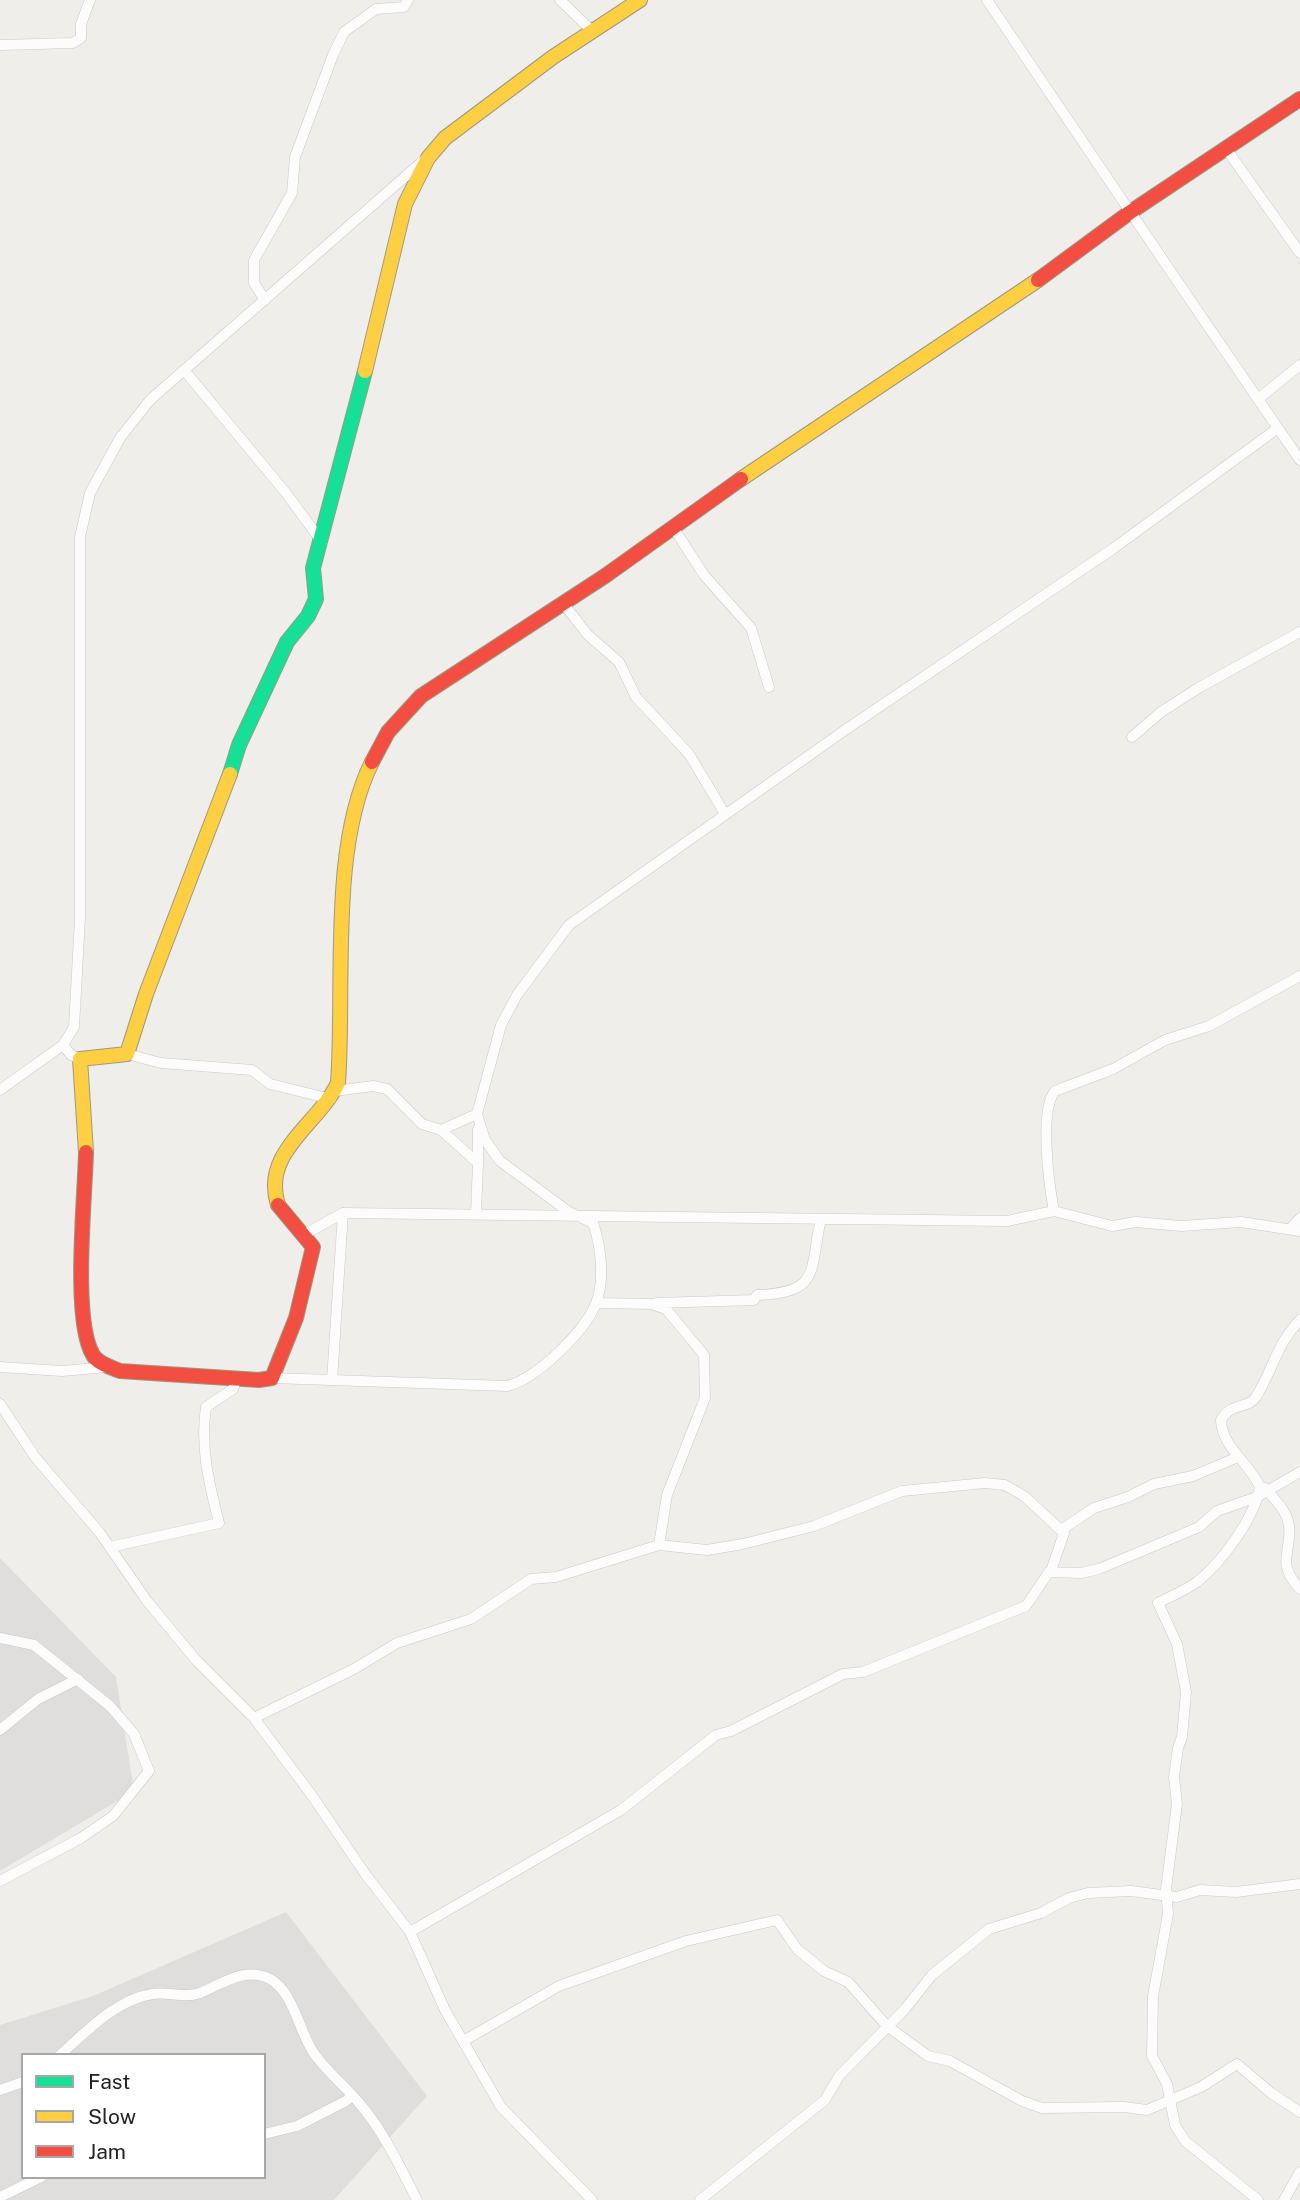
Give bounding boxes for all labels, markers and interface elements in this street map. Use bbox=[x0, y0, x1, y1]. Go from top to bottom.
legend bbox=[21, 2053, 266, 2179]
text: Fast bbox=[88, 2069, 130, 2094]
text: Slow bbox=[88, 2104, 136, 2129]
text: Jam bbox=[88, 2139, 126, 2164]

